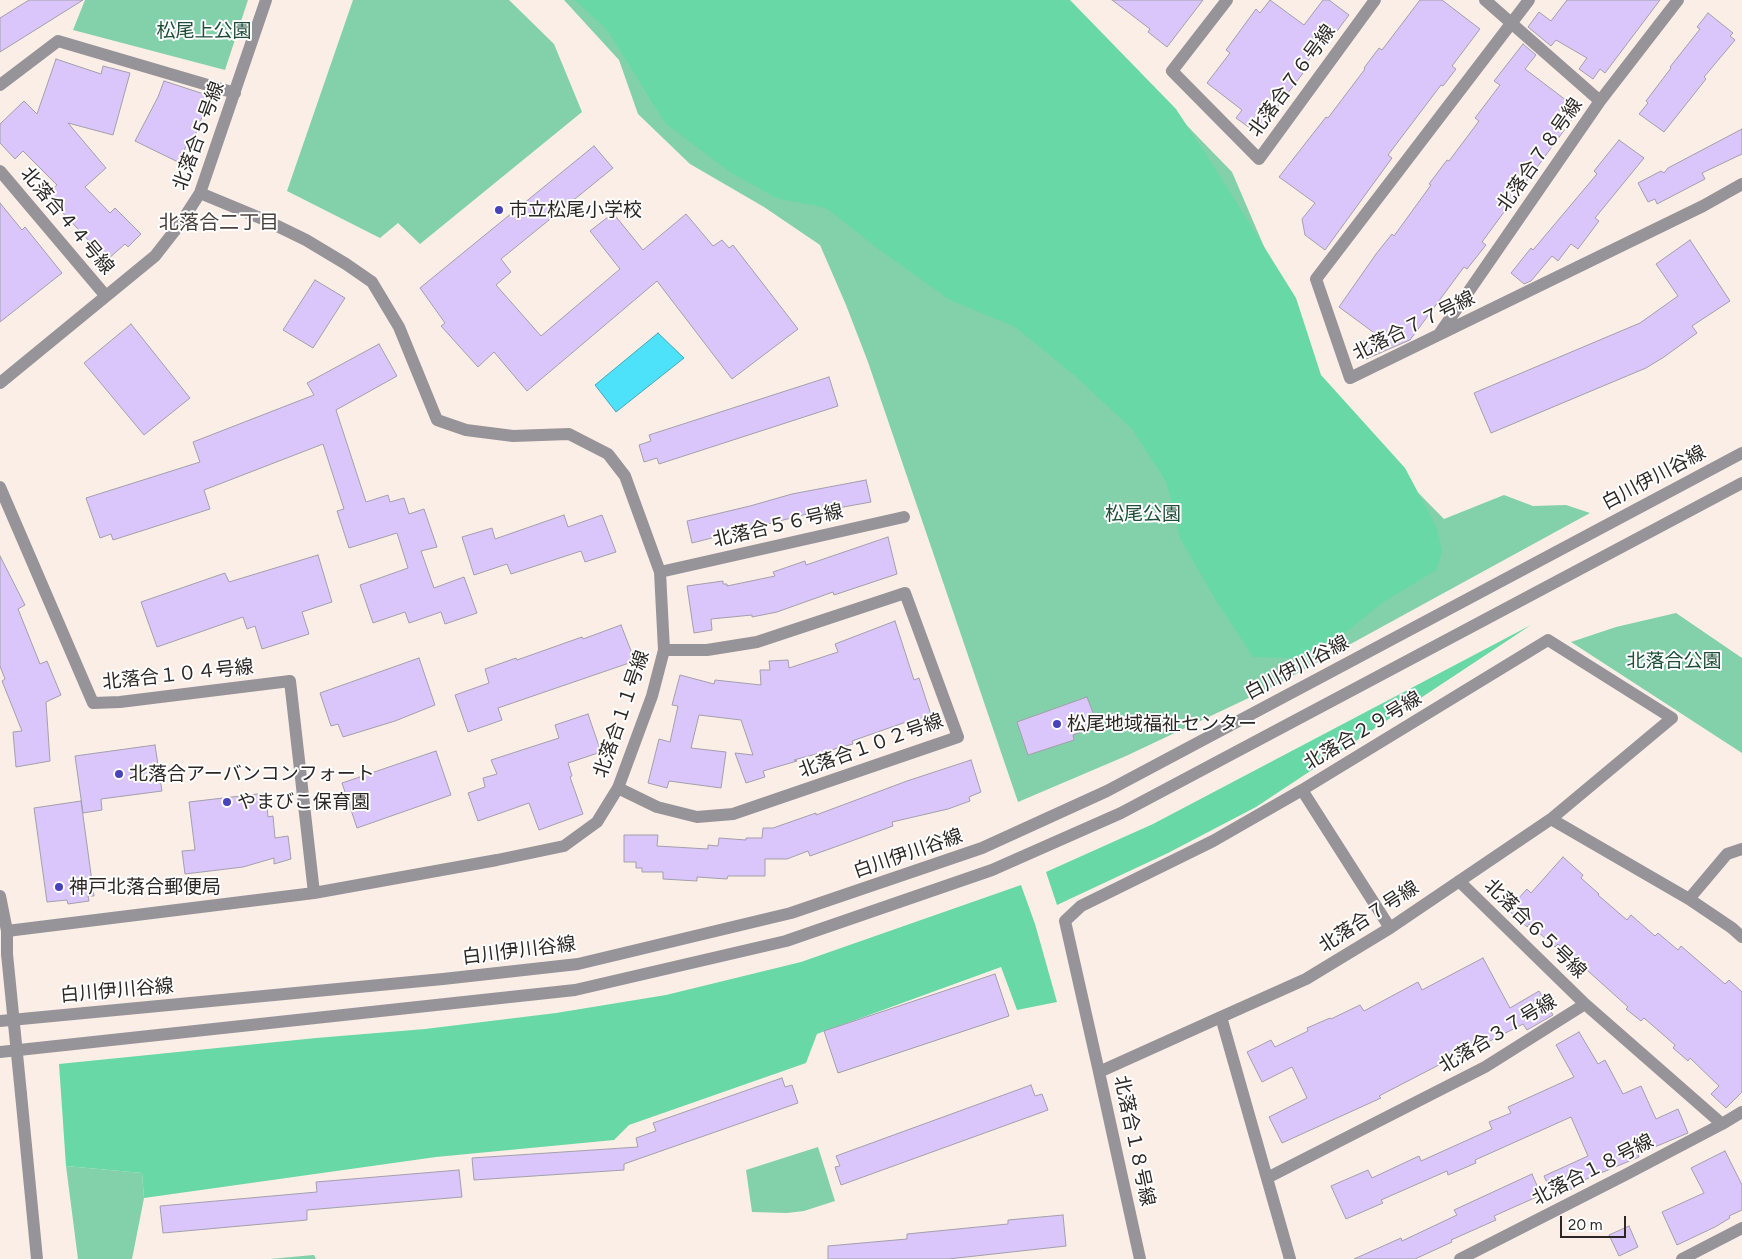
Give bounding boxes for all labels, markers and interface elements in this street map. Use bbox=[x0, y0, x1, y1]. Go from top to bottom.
park label: 松尾上公園 bbox=[157, 20, 251, 42]
street label: 北落合７６号線 bbox=[1244, 20, 1340, 142]
street label: 北落合５号線 bbox=[169, 79, 229, 193]
street label: 北落合７８号線 bbox=[1493, 94, 1587, 216]
street label: 北落合４４号線 bbox=[16, 163, 118, 279]
place label: 市立松尾小学校 bbox=[509, 199, 642, 221]
marker: 市立松尾小学校 bbox=[493, 204, 505, 216]
district label: 北落合二丁目 bbox=[159, 211, 279, 235]
street label: 北落合７７号線 bbox=[1349, 287, 1479, 365]
street label: 白川伊川谷線 bbox=[1598, 441, 1710, 515]
street label: 北落合５６号線 bbox=[711, 500, 845, 552]
park label: 松尾公園 bbox=[1105, 503, 1181, 525]
street label: 白川伊川谷線 bbox=[1241, 631, 1353, 705]
street label: 北落合１１号線 bbox=[590, 647, 654, 781]
park label: 北落合公園 bbox=[1627, 650, 1721, 672]
street label: 北落合１０４号線 bbox=[101, 656, 255, 694]
street label: 北落合２９号線 bbox=[1300, 687, 1426, 775]
street label: 北落合１０２号線 bbox=[796, 709, 946, 783]
place label: 松尾地域福祉センター bbox=[1067, 713, 1257, 735]
marker: 松尾地域福祉センター bbox=[1051, 718, 1063, 730]
place label: 北落合アーバンコンフォート bbox=[129, 763, 375, 785]
marker: 北落合アーバンコンフォート bbox=[113, 768, 125, 780]
place label: やまびこ保育園 bbox=[237, 791, 370, 813]
marker: やまびこ保育園 bbox=[221, 796, 233, 808]
street label: 白川伊川谷線 bbox=[850, 825, 966, 883]
street label: 北落合６５号線 bbox=[1479, 875, 1591, 983]
place label: 神戸北落合郵便局 bbox=[69, 876, 221, 898]
street label: 北落合７号線 bbox=[1315, 876, 1423, 958]
marker: 神戸北落合郵便局 bbox=[53, 881, 65, 893]
street label: 白川伊川谷線 bbox=[461, 933, 577, 969]
street label: 白川伊川谷線 bbox=[59, 975, 175, 1007]
street label: 北落合３７号線 bbox=[1435, 990, 1561, 1078]
street label: 北落合１８号線 bbox=[1109, 1074, 1159, 1208]
street label: 北落合１８号線 bbox=[1529, 1130, 1657, 1210]
scale bar bbox=[1562, 1206, 1628, 1238]
text: 20 m bbox=[1568, 1216, 1602, 1234]

